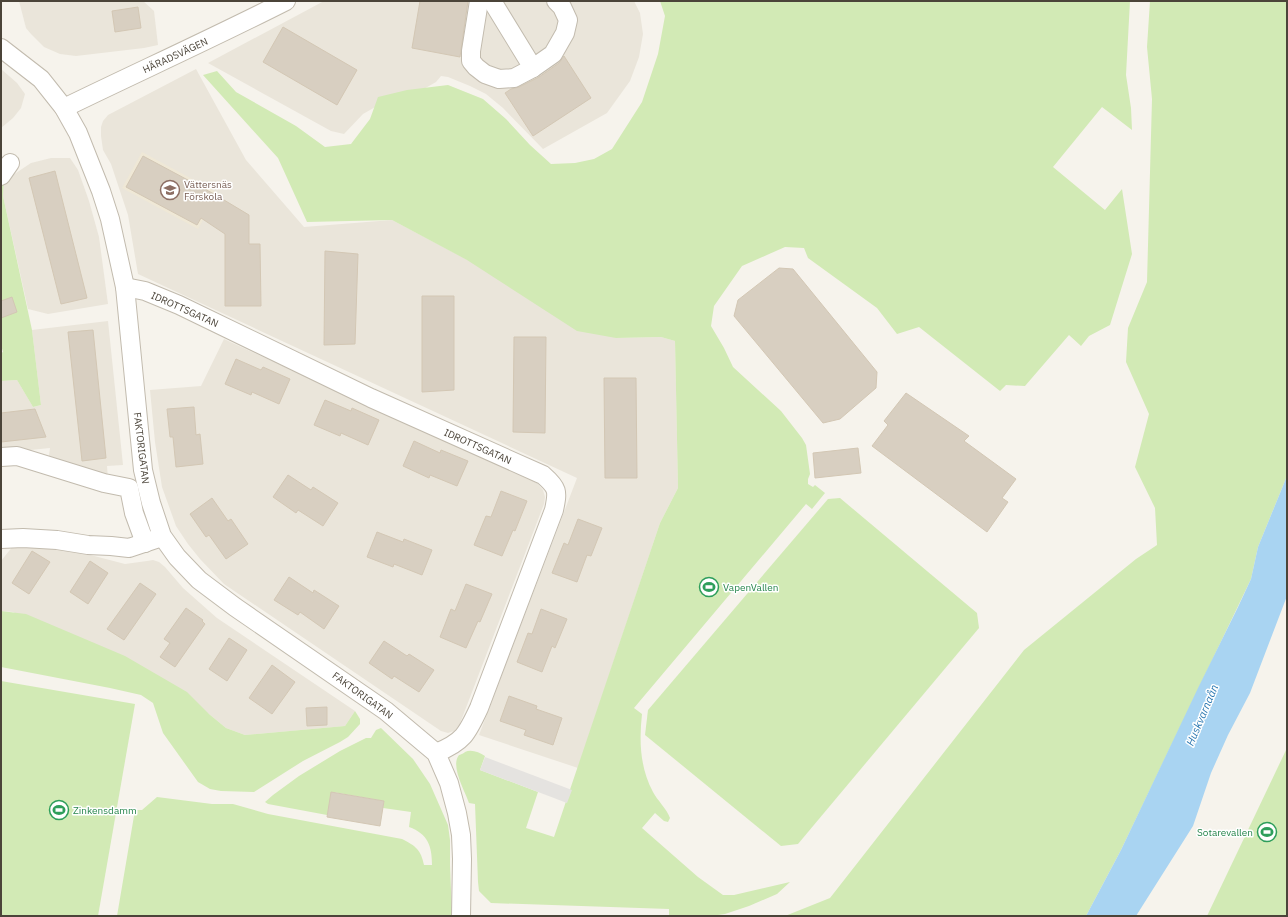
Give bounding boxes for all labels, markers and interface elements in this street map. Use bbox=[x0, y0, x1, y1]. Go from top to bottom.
street label: HÄRADSVÄGEN bbox=[140, 35, 210, 76]
place label: Vättersnäs Förskola bbox=[184, 178, 232, 203]
school or university icon: Vättersnäs Förskola bbox=[159, 179, 181, 201]
street label: IDROTTSGATAN bbox=[149, 289, 221, 330]
street label: FAKTORIGATAN bbox=[131, 412, 152, 485]
street label: IDROTTSGATAN bbox=[442, 426, 514, 467]
sports icon: VapenVallen bbox=[698, 576, 720, 598]
place label: VapenVallen bbox=[723, 581, 779, 594]
street label: FAKTORIGATAN bbox=[330, 669, 396, 722]
water label: Huskvarnaån bbox=[1183, 682, 1221, 748]
sports icon: Zinkensdamm bbox=[48, 799, 70, 821]
place label: Zinkensdamm bbox=[73, 804, 137, 817]
sports icon: Sotarevallen bbox=[1256, 821, 1278, 843]
place label: Sotarevallen bbox=[1197, 826, 1253, 839]

